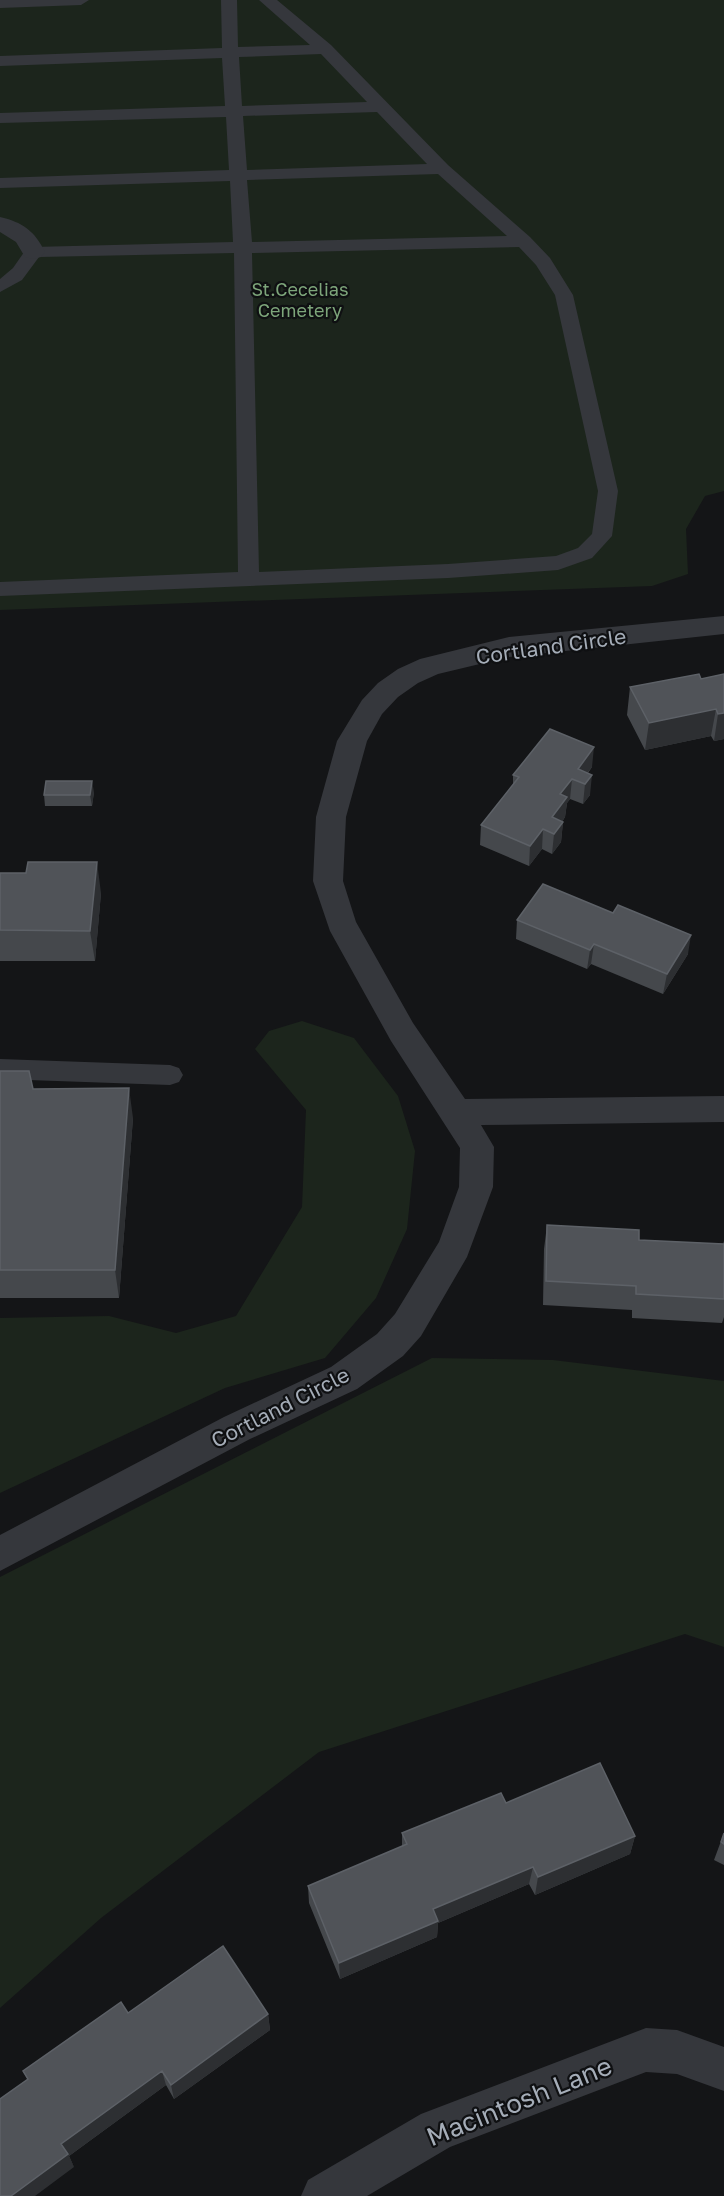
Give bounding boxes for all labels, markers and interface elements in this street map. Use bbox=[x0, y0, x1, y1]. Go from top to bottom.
park label: St.Cecelias Cemetery bbox=[251, 278, 349, 321]
street label: Cortland Circle bbox=[474, 623, 628, 669]
street label: Cortland Circle bbox=[207, 1361, 353, 1453]
street label: Macintosh Lane bbox=[422, 2050, 616, 2152]

